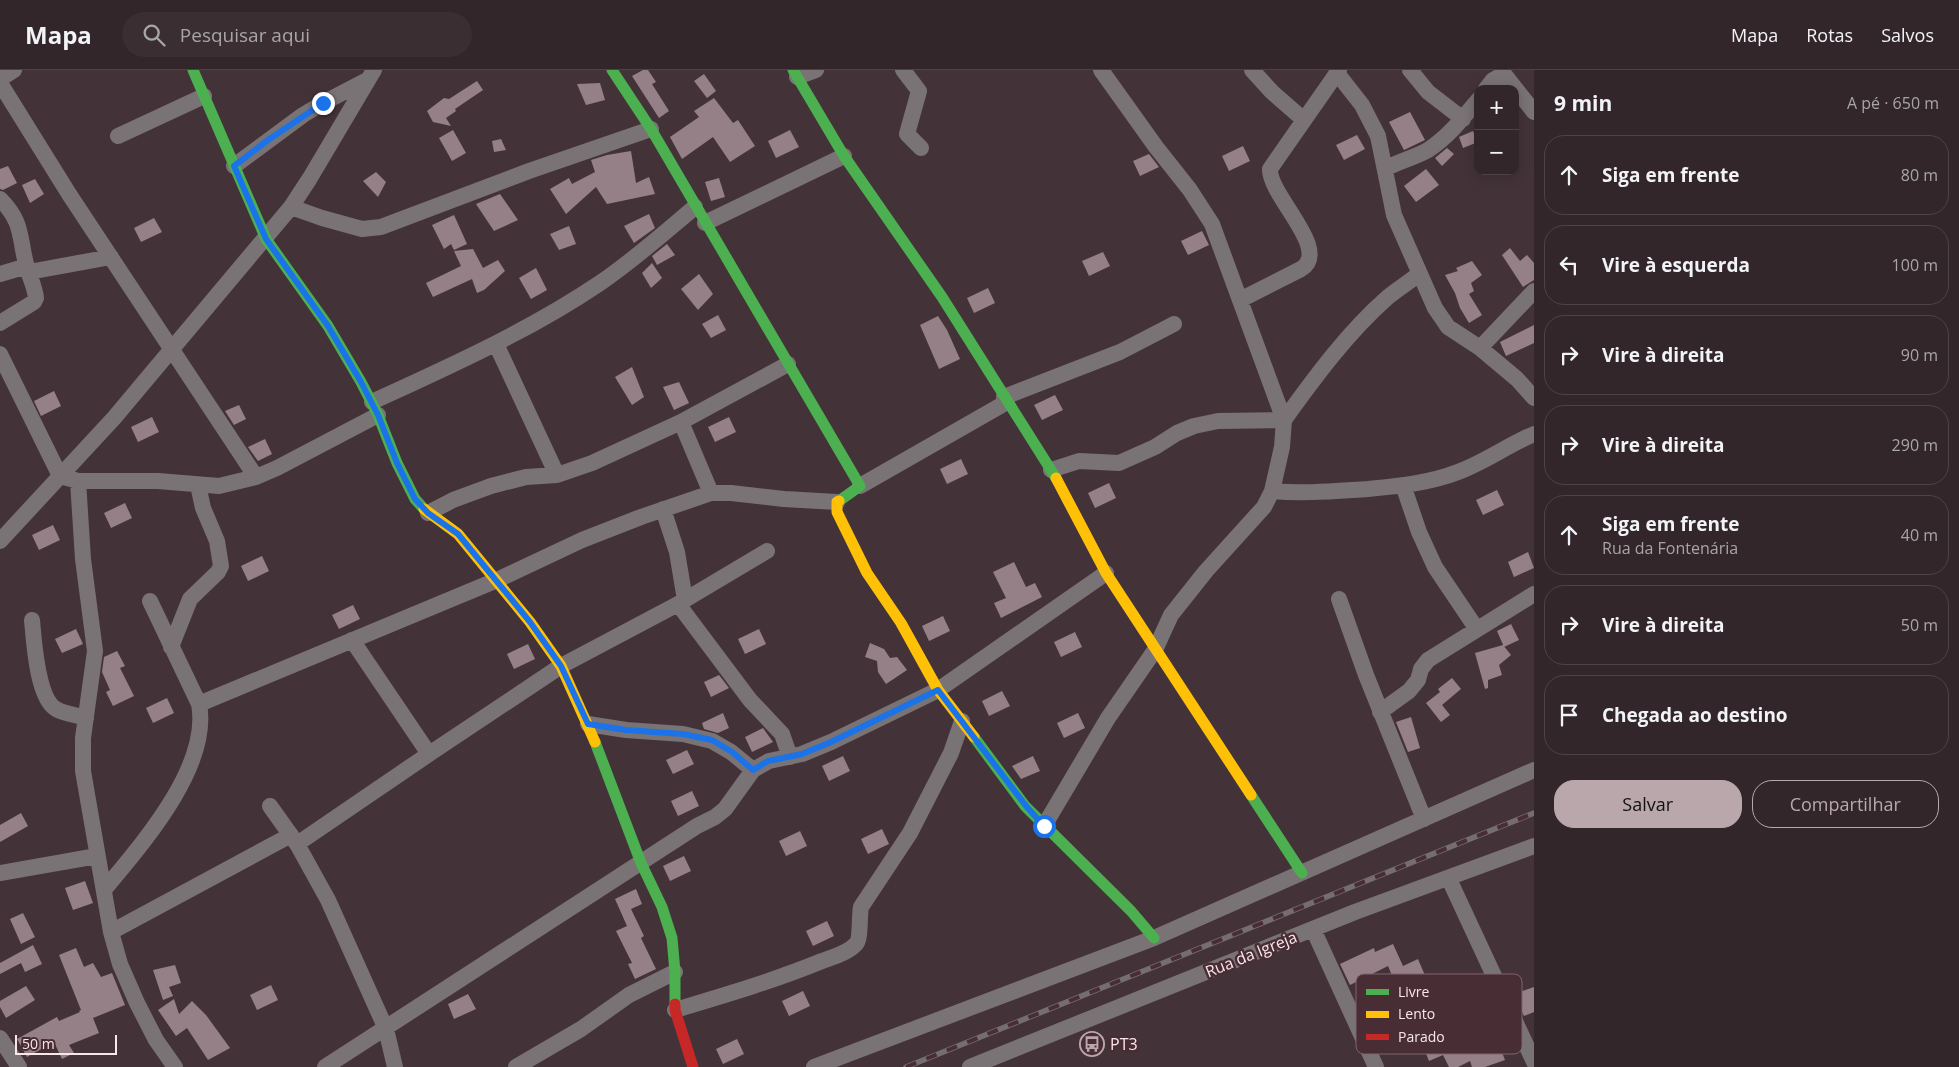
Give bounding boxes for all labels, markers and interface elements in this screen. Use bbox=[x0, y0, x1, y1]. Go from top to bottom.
search box bbox=[122, 12, 472, 57]
text: Mapa bbox=[25, 18, 92, 51]
icon: search bbox=[140, 21, 168, 49]
text: Pesquisar aqui bbox=[180, 22, 310, 48]
text: Mapa bbox=[1731, 23, 1778, 47]
text: Rotas bbox=[1806, 23, 1853, 47]
text: Salvos bbox=[1881, 23, 1934, 47]
map controls bbox=[1474, 85, 1519, 175]
button: + bbox=[1474, 85, 1519, 130]
text: 9 min bbox=[1554, 89, 1612, 117]
route end bbox=[312, 92, 335, 115]
text: A pé · 650 m bbox=[1847, 92, 1939, 114]
button: − bbox=[1474, 130, 1519, 175]
icon: ahead bbox=[1555, 161, 1583, 189]
text: Siga em frente bbox=[1602, 162, 1739, 188]
text: 80 m bbox=[1901, 164, 1938, 186]
icon: left bbox=[1555, 251, 1583, 279]
text: Vire à esquerda bbox=[1602, 252, 1750, 278]
text: 100 m bbox=[1892, 254, 1938, 276]
icon: right bbox=[1555, 341, 1583, 369]
text: Vire à direita bbox=[1602, 342, 1725, 368]
text: 90 m bbox=[1901, 344, 1938, 366]
icon: right bbox=[1555, 431, 1583, 459]
text: Vire à direita bbox=[1602, 432, 1725, 458]
text: 290 m bbox=[1892, 434, 1938, 456]
text: Siga em frente bbox=[1602, 511, 1739, 537]
icon: ahead bbox=[1555, 521, 1583, 549]
text: 40 m bbox=[1901, 524, 1938, 546]
text: Rua da Fontenária bbox=[1602, 537, 1738, 559]
icon: right bbox=[1555, 611, 1583, 639]
text: Vire à direita bbox=[1602, 612, 1725, 638]
text: 50 m bbox=[1901, 614, 1938, 636]
icon: arrive bbox=[1555, 701, 1583, 729]
text: Chegada ao destino bbox=[1602, 702, 1788, 728]
button: Salvar bbox=[1554, 780, 1742, 828]
button: Compartilhar bbox=[1752, 780, 1939, 828]
route start bbox=[1033, 815, 1056, 838]
street label: Rua da Igreja bbox=[1202, 926, 1300, 982]
legend bbox=[1356, 974, 1522, 1054]
text: Livre bbox=[1398, 982, 1430, 1001]
text: Lento bbox=[1398, 1004, 1435, 1023]
text: Parado bbox=[1398, 1027, 1445, 1046]
bus stop icon: PT3 bbox=[1079, 1031, 1105, 1057]
scale bar bbox=[15, 1032, 118, 1055]
place label: PT3 bbox=[1110, 1033, 1138, 1055]
text: 50 m bbox=[22, 1034, 55, 1053]

